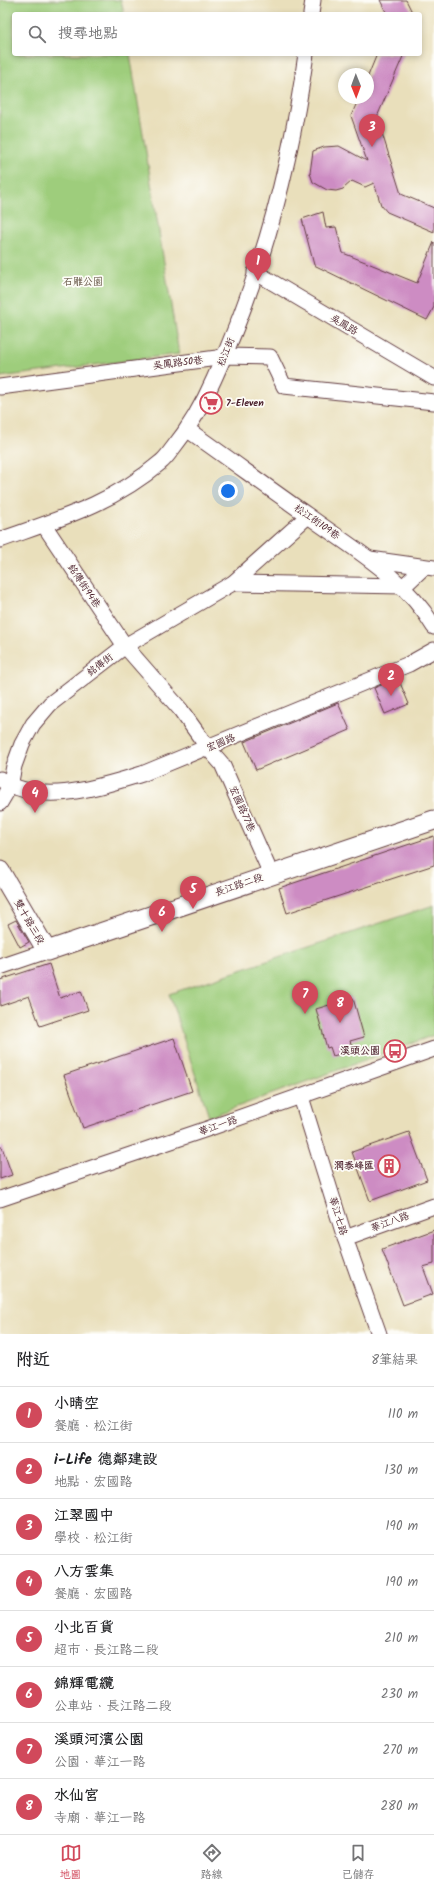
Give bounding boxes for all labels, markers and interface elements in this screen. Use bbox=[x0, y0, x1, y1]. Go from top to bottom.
search box bbox=[12, 12, 422, 56]
text: 搜尋地點 bbox=[58, 22, 118, 46]
icon: search bbox=[26, 23, 48, 45]
north arrow bbox=[338, 68, 374, 104]
pin: 3 bbox=[359, 114, 385, 147]
pin: 1 bbox=[245, 248, 271, 281]
park label: 石雕公園 bbox=[63, 274, 103, 290]
street label: 吳鳳路 bbox=[327, 311, 361, 339]
street label: 松江街 bbox=[213, 335, 239, 369]
street label: 吳鳳路50巷 bbox=[152, 352, 205, 374]
supermarket icon: 7-Eleven bbox=[198, 390, 224, 416]
place label: 7-Eleven bbox=[226, 395, 264, 411]
your location bbox=[218, 481, 238, 501]
street label: 松江街109巷 bbox=[291, 500, 344, 544]
street label: 銘傳街94巷 bbox=[63, 561, 105, 612]
street label: 銘傳街 bbox=[83, 649, 117, 681]
pin: 2 bbox=[378, 663, 404, 696]
street label: 宏國路 bbox=[204, 730, 238, 756]
pin: 4 bbox=[22, 780, 48, 813]
street label: 宏國路77巷 bbox=[225, 783, 260, 836]
street label: 長江路二段 bbox=[213, 869, 265, 901]
pin: 5 bbox=[180, 876, 206, 909]
street label: 雙十路三段 bbox=[10, 896, 48, 948]
pin: 6 bbox=[149, 899, 175, 932]
pin: 7 bbox=[292, 981, 318, 1014]
pin: 8 bbox=[327, 990, 353, 1023]
bus stop icon: 溪頭公園 bbox=[382, 1038, 408, 1064]
place label: 溪頭公園 bbox=[340, 1043, 380, 1059]
street label: 華江一路 bbox=[196, 1112, 240, 1140]
building icon: 潤泰峰匯 bbox=[376, 1153, 402, 1179]
place label: 潤泰峰匯 bbox=[334, 1158, 374, 1174]
street label: 華江七路 bbox=[325, 1195, 351, 1237]
street label: 華江八路 bbox=[368, 1208, 412, 1236]
text: 附近 bbox=[16, 1347, 50, 1374]
text: 8筆結果 bbox=[371, 1350, 418, 1371]
text: 小晴空 bbox=[54, 1392, 99, 1416]
text: 1 bbox=[27, 1404, 31, 1425]
text: 110 m bbox=[388, 1404, 418, 1425]
text: 餐廳 · 松江街 bbox=[54, 1416, 133, 1437]
text: i-Life 德鄰建設 bbox=[54, 1448, 158, 1472]
text: 2 bbox=[25, 1460, 33, 1481]
text: 130 m bbox=[384, 1460, 418, 1481]
text: 地點 · 宏國路 bbox=[54, 1472, 133, 1493]
text: 江翠國中 bbox=[54, 1504, 114, 1528]
text: 3 bbox=[25, 1516, 33, 1537]
text: 190 m bbox=[386, 1516, 418, 1537]
text: 學校 · 松江街 bbox=[54, 1528, 133, 1549]
text: 八方雲集 bbox=[54, 1560, 114, 1584]
text: 4 bbox=[25, 1572, 33, 1593]
text: 190 m bbox=[386, 1572, 418, 1593]
text: 餐廳 · 宏國路 bbox=[54, 1584, 133, 1605]
text: 小北百貨 bbox=[54, 1616, 114, 1640]
text: 5 bbox=[26, 1628, 32, 1649]
text: 210 m bbox=[384, 1628, 418, 1649]
text: 超市 · 長江路二段 bbox=[54, 1640, 159, 1661]
text: 錦輝電纜 bbox=[54, 1672, 114, 1696]
text: 6 bbox=[25, 1684, 33, 1705]
text: 230 m bbox=[381, 1684, 418, 1705]
text: 公車站 · 長江路二段 bbox=[54, 1696, 172, 1717]
text: 溪頭河濱公園 bbox=[54, 1728, 144, 1752]
text: 7 bbox=[26, 1740, 32, 1761]
text: 270 m bbox=[382, 1740, 418, 1761]
text: 公園 · 華江一路 bbox=[54, 1752, 146, 1773]
text: 水仙宮 bbox=[54, 1784, 99, 1808]
text: 8 bbox=[25, 1796, 33, 1817]
text: 280 m bbox=[381, 1796, 418, 1817]
text: 寺廟 · 華江一路 bbox=[54, 1808, 146, 1829]
tab: 地圖 bbox=[60, 1842, 82, 1884]
tab: 路線 bbox=[201, 1842, 223, 1884]
tab: 已儲存 bbox=[342, 1842, 375, 1884]

